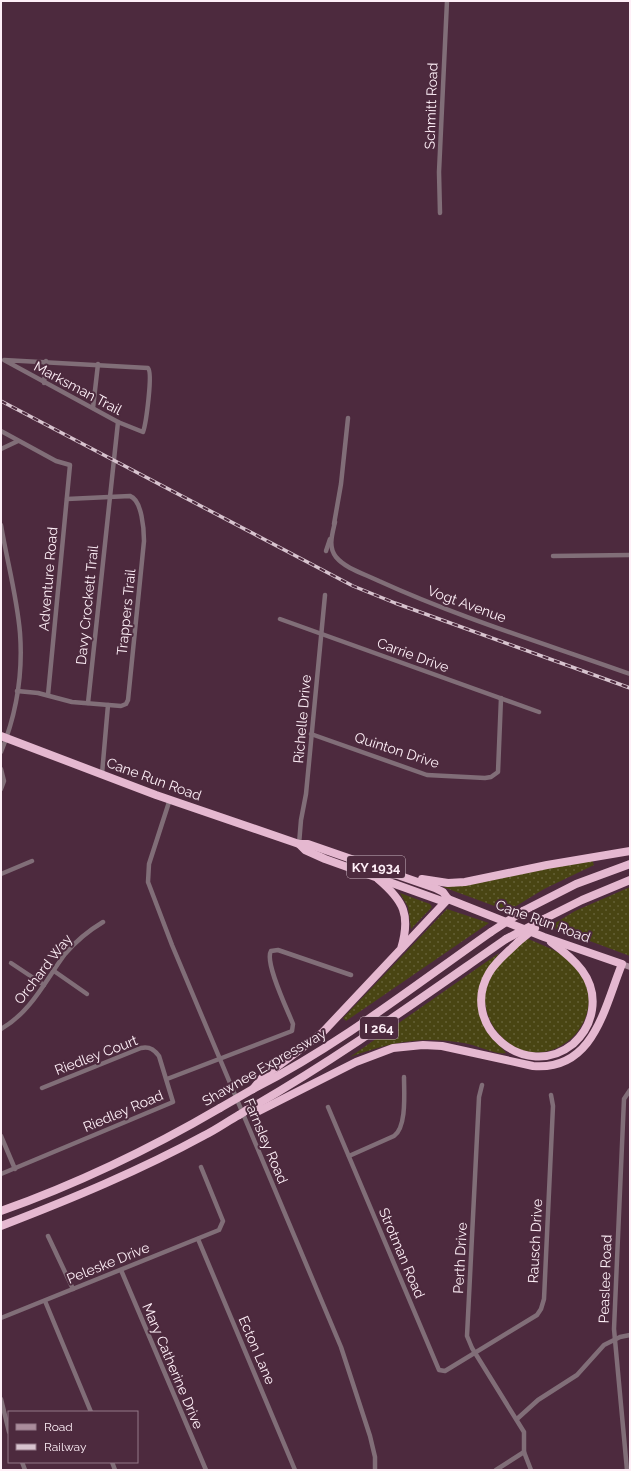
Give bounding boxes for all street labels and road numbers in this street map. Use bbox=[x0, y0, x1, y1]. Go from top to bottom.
street label: Schmitt Road bbox=[421, 62, 441, 150]
street label: Marksman Trail bbox=[31, 358, 125, 418]
street label: Adventure Road bbox=[35, 526, 61, 632]
street label: Davy Crockett Trail bbox=[73, 544, 101, 666]
street label: Trappers Trail bbox=[114, 568, 139, 656]
street label: Vogt Avenue bbox=[425, 582, 509, 626]
street label: Carrie Drive bbox=[375, 635, 451, 675]
street label: Richelle Drive bbox=[290, 674, 314, 764]
street label: Quinton Drive bbox=[353, 729, 441, 771]
street label: Cane Run Road bbox=[104, 754, 204, 804]
road number: KY 1934 bbox=[347, 856, 405, 878]
street label: Cane Run Road bbox=[493, 896, 593, 946]
street label: Orchard Way bbox=[11, 931, 75, 1007]
road number: I 264 bbox=[360, 1017, 398, 1039]
street label: Shawnee Expressway bbox=[199, 1025, 329, 1109]
street label: Riedley Court bbox=[52, 1032, 140, 1078]
street label: Riedley Road bbox=[81, 1087, 165, 1135]
street label: Farnsley Road bbox=[241, 1096, 291, 1186]
street label: Rausch Drive bbox=[525, 1198, 545, 1284]
street label: Strotman Road bbox=[376, 1205, 428, 1301]
street label: Perth Drive bbox=[450, 1222, 470, 1294]
street label: Peaslee Road bbox=[595, 1234, 615, 1324]
street label: Peleske Drive bbox=[64, 1239, 152, 1287]
street label: Mary Catherine Drive bbox=[139, 1301, 207, 1431]
street label: Ecton Lane bbox=[235, 1313, 279, 1387]

